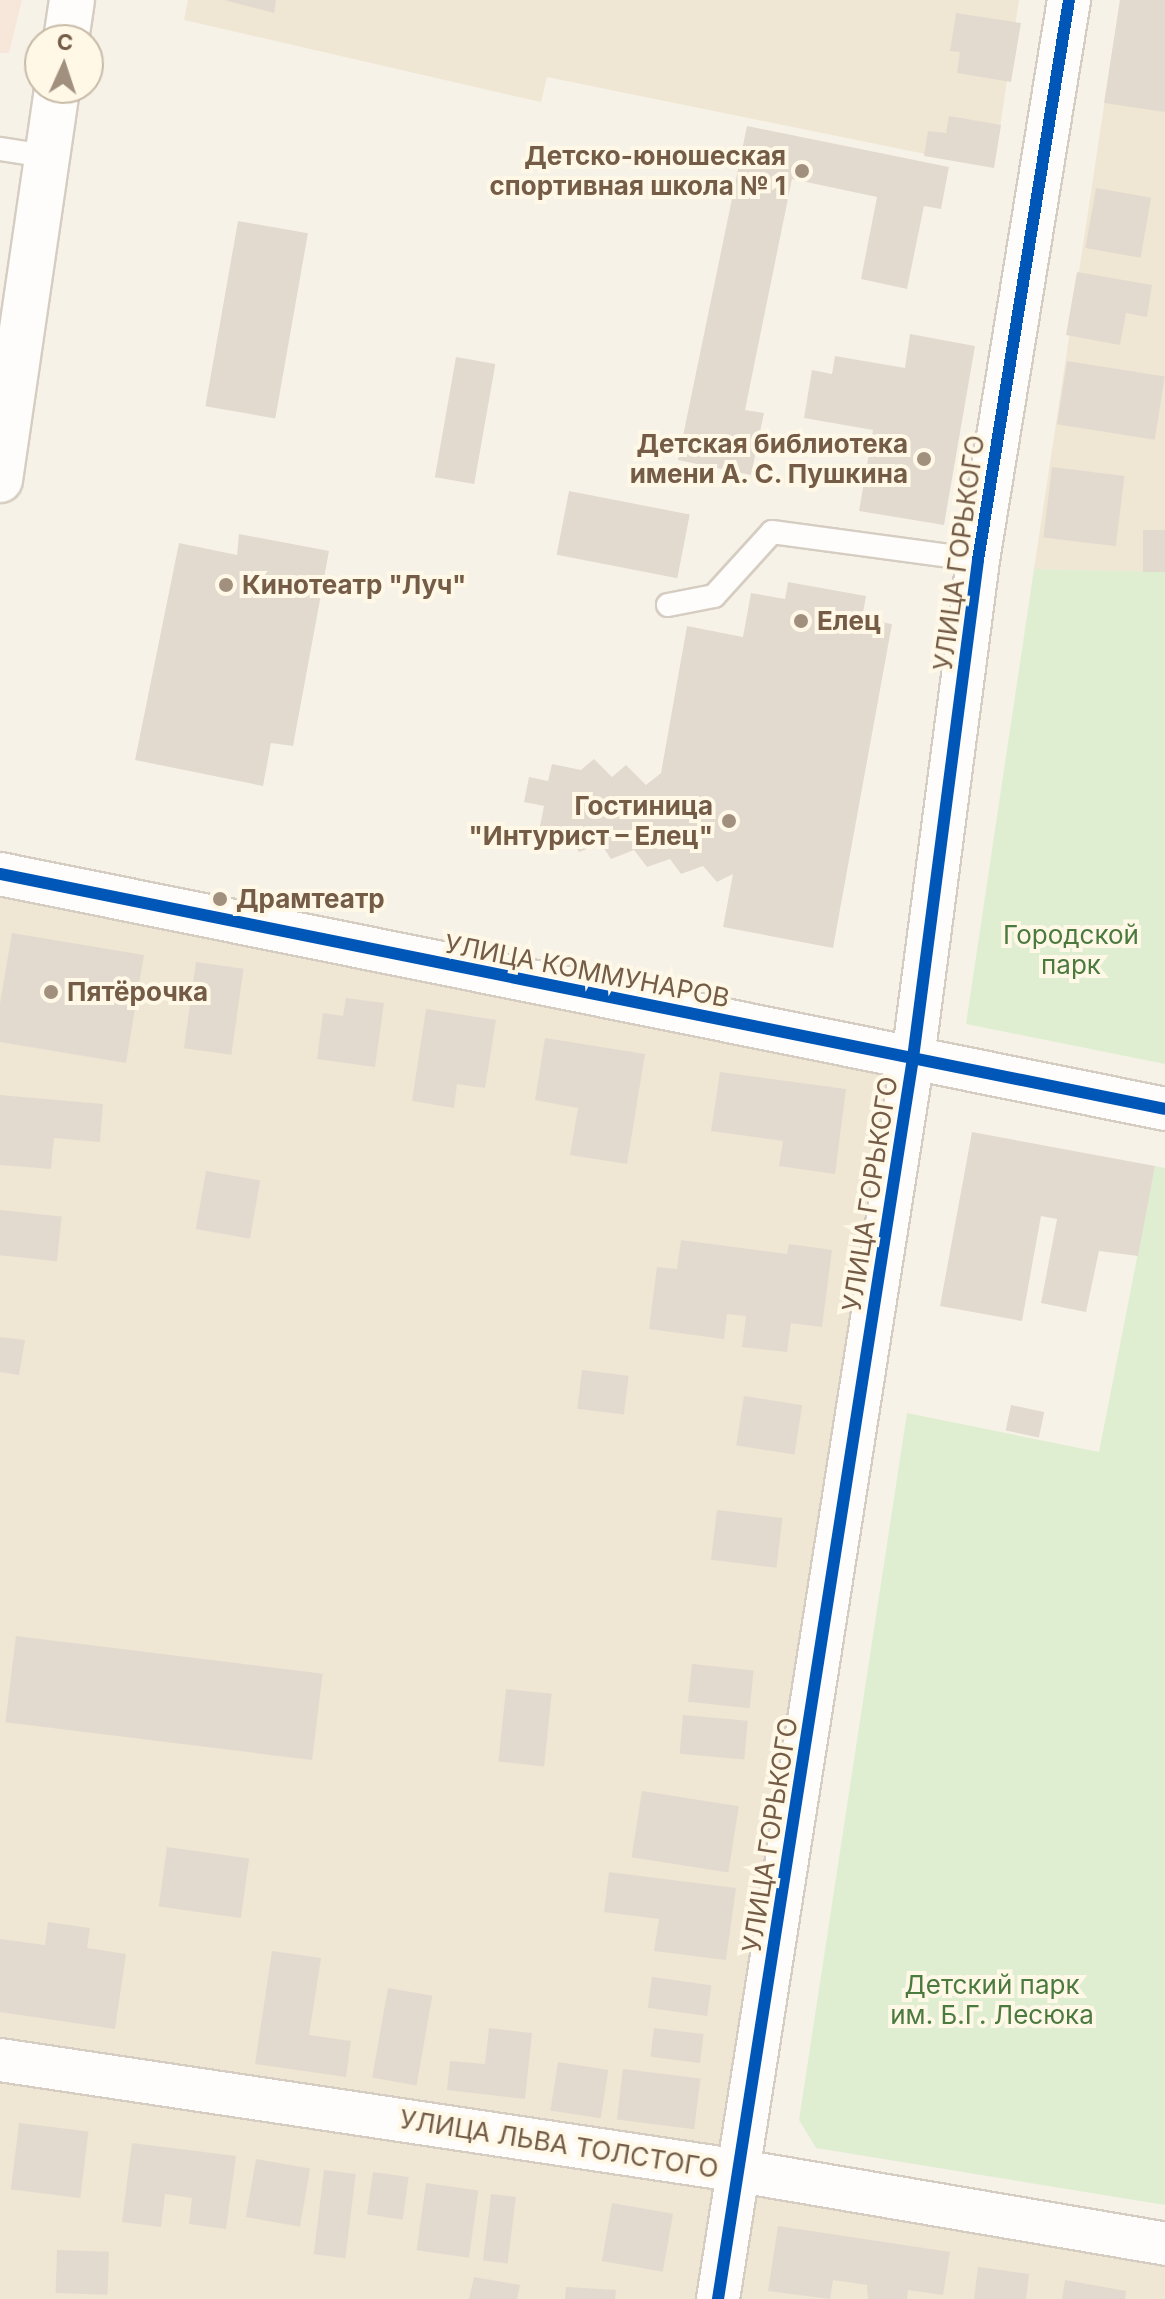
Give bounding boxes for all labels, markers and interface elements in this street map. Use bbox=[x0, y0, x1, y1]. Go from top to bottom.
north arrow bbox=[24, 24, 104, 104]
text: С bbox=[56, 29, 74, 55]
place label: Детско-юношеская спортивная школа № 1 bbox=[489, 140, 786, 202]
marker: Детско-юношеская спортивная школа № 1 bbox=[793, 162, 811, 180]
place label: Детская библиотека имени А. С. Пушкина bbox=[628, 428, 908, 490]
street label: УЛИЦА ГОРЬКОГО bbox=[927, 433, 991, 673]
marker: Детская библиотека имени А. С. Пушкина bbox=[915, 450, 933, 468]
place label: Кинотеатр "Луч" bbox=[242, 569, 466, 601]
marker: Кинотеатр "Луч" bbox=[217, 576, 235, 594]
place label: Елец bbox=[817, 605, 881, 637]
marker: Елец bbox=[792, 612, 810, 630]
place label: Гостиница "Интурист – Елец" bbox=[468, 790, 713, 852]
marker: Гостиница "Интурист – Елец" bbox=[720, 812, 738, 830]
place label: Драмтеатр bbox=[236, 883, 385, 915]
marker: Драмтеатр bbox=[211, 890, 229, 908]
park label: Городской парк bbox=[1003, 919, 1139, 980]
street label: УЛИЦА КОММУНАРОВ bbox=[442, 928, 732, 1014]
place label: Пятёрочка bbox=[67, 976, 208, 1008]
marker: Пятёрочка bbox=[42, 983, 60, 1001]
street label: УЛИЦА ГОРЬКОГО bbox=[836, 1074, 904, 1314]
street label: УЛИЦА ГОРЬКОГО bbox=[736, 1715, 804, 1955]
park label: Детский парк им. Б.Г. Лесюка bbox=[890, 1969, 1094, 2030]
street label: УЛИЦА ЛЬВА ТОЛСТОГО bbox=[397, 2103, 721, 2185]

